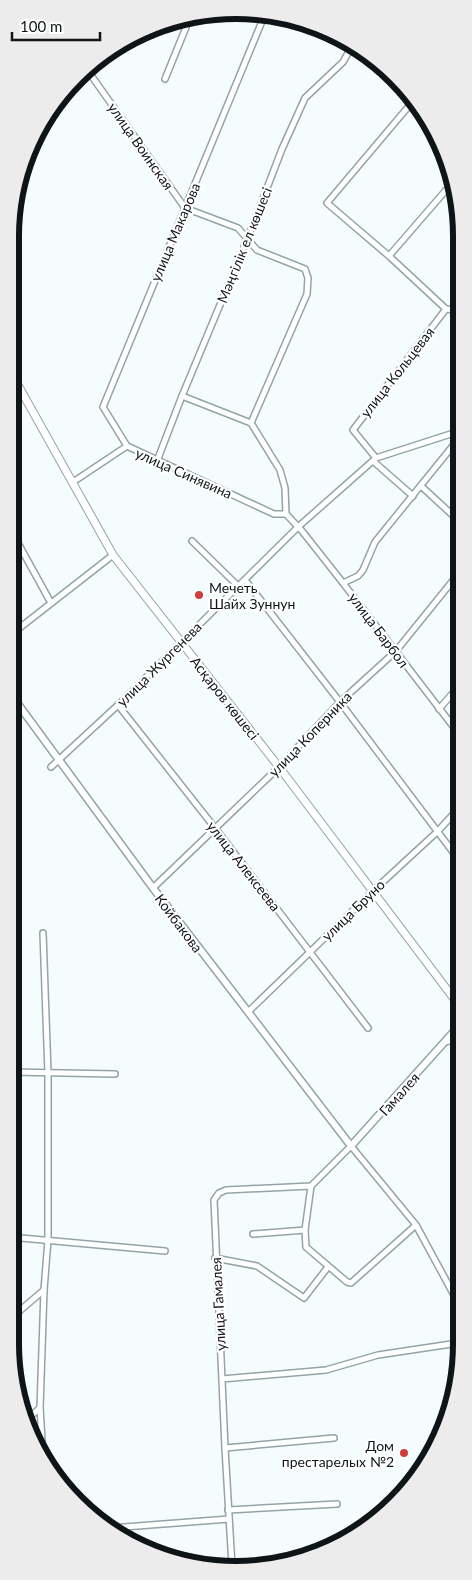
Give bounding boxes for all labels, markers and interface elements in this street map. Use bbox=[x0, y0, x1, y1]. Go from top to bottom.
scale bar bbox=[12, 10, 100, 42]
text: 100 m bbox=[20, 17, 62, 35]
street label: улица Воинская bbox=[105, 99, 177, 193]
street label: улица Макарова bbox=[147, 180, 203, 284]
street label: Мәңгілік ел көшесі bbox=[213, 185, 275, 305]
street label: улица Кольцевая bbox=[356, 323, 438, 421]
street label: улица Синявина bbox=[133, 444, 235, 502]
place label: Мечеть Шайх Зуннун bbox=[209, 579, 295, 612]
marker: Мечеть Шайх Зуннун bbox=[193, 589, 205, 601]
street label: улица Барбол bbox=[345, 589, 413, 671]
street label: улица Жургенева bbox=[113, 618, 205, 710]
street label: Асқаров көшесі bbox=[187, 653, 263, 743]
street label: улица Коперника bbox=[265, 688, 355, 780]
street label: улица Алексеева bbox=[204, 818, 284, 914]
street label: улица Бруно bbox=[318, 876, 388, 944]
street label: Койбакова bbox=[152, 890, 207, 956]
street label: Гамалея bbox=[375, 1069, 423, 1119]
street label: улица Гамалея bbox=[207, 1257, 229, 1351]
place label: Дом престарелых №2 bbox=[282, 1437, 394, 1470]
marker: Дом престарелых №2 bbox=[398, 1447, 410, 1459]

